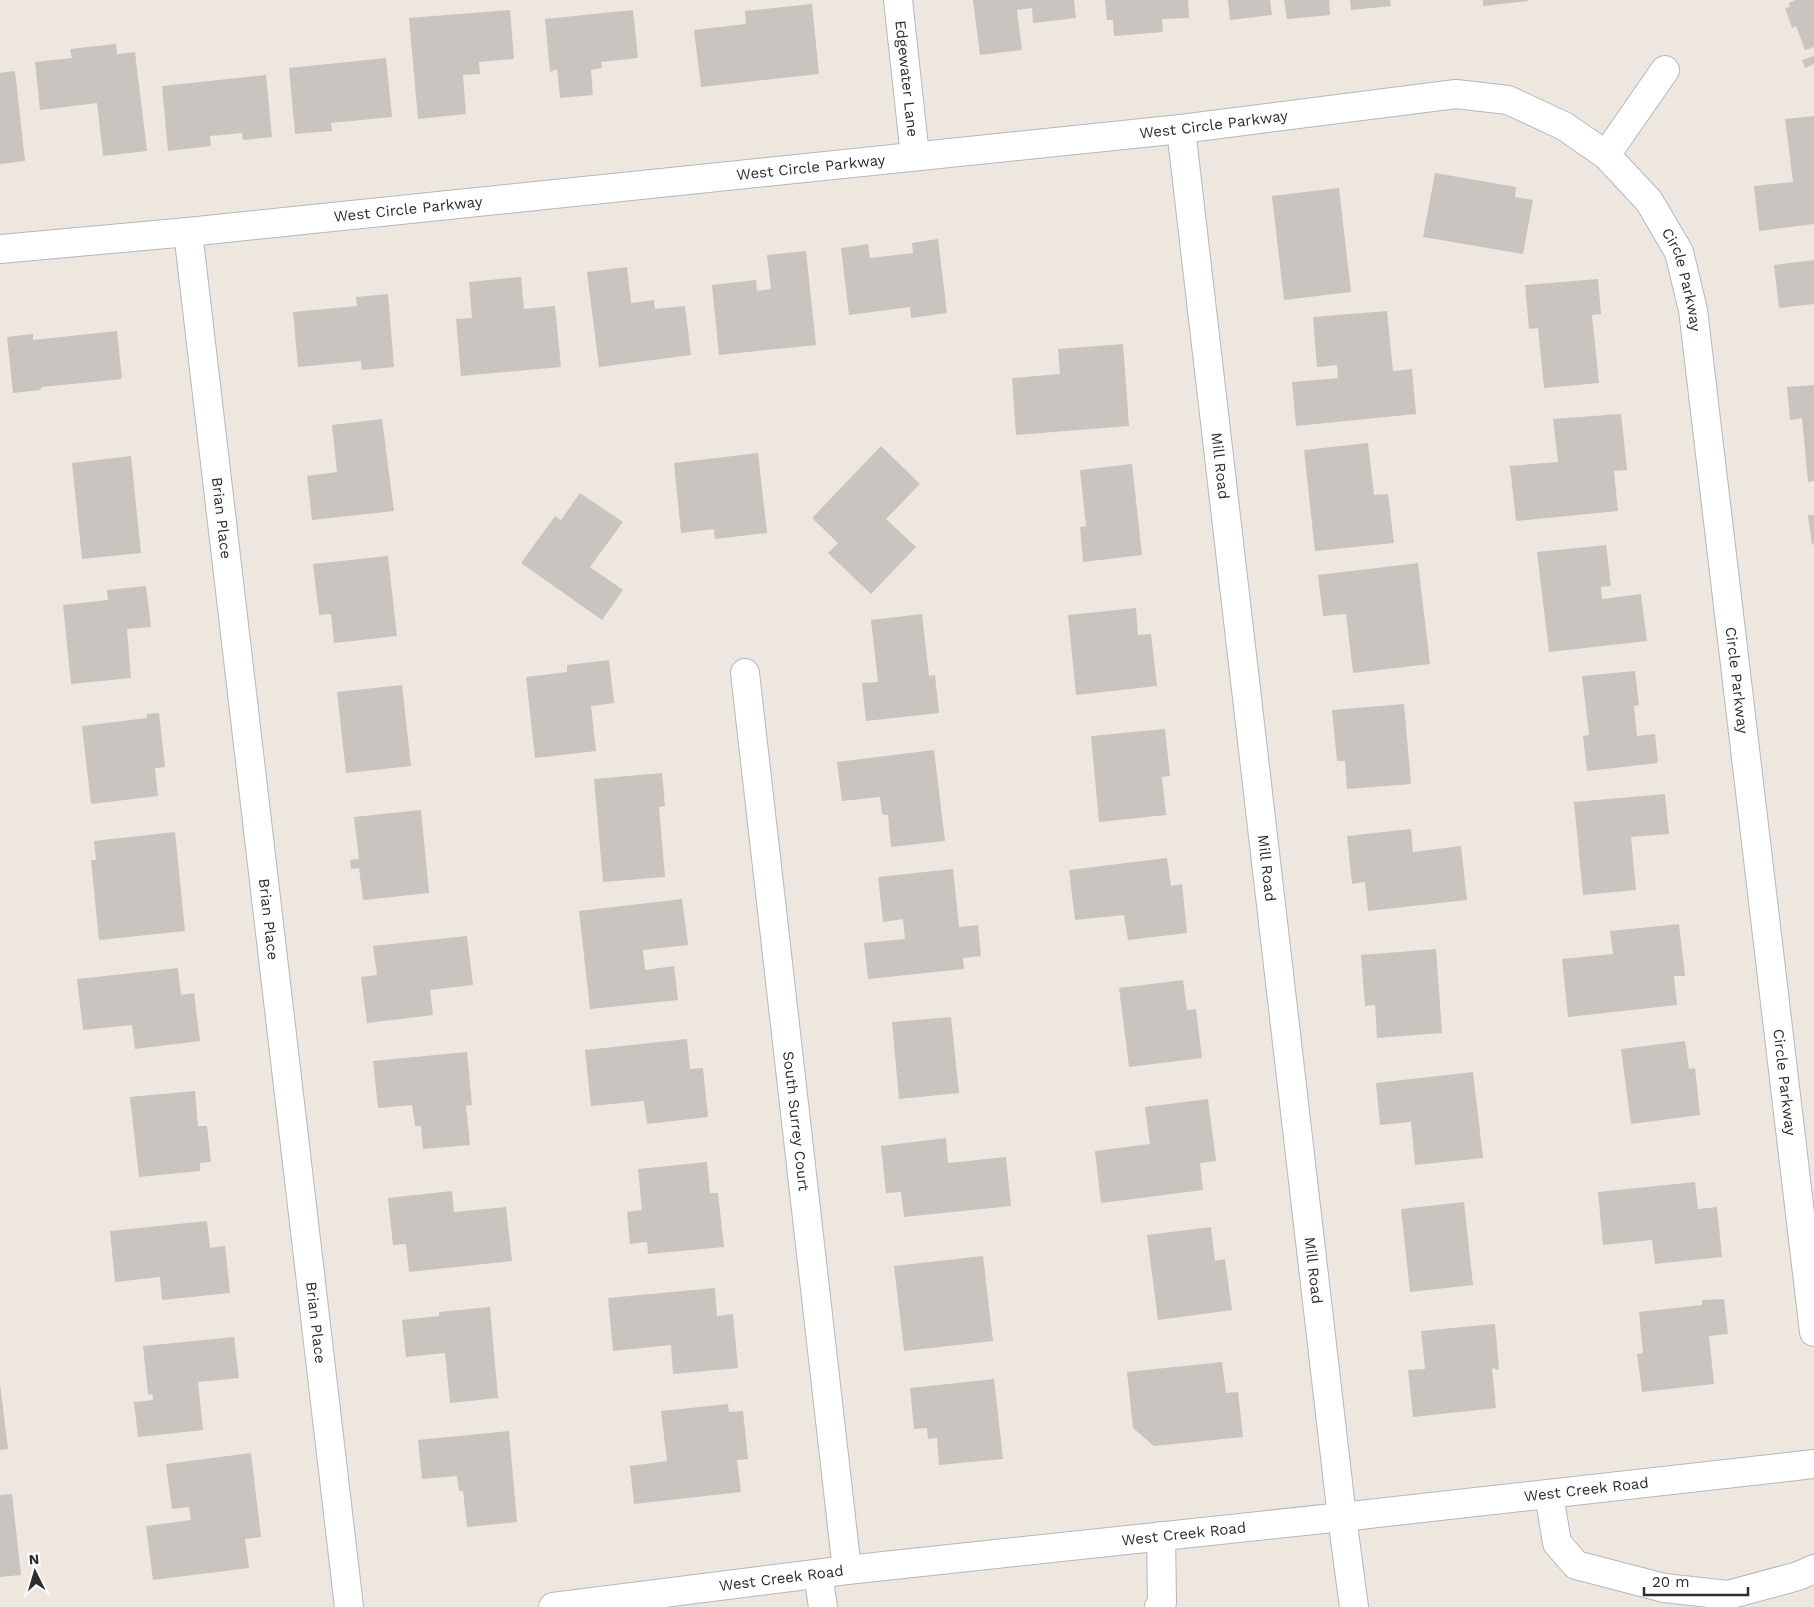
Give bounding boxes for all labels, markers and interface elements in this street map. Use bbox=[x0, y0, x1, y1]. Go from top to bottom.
street label: Edgewater Lane bbox=[891, 19, 922, 138]
street label: West Circle Parkway bbox=[1139, 106, 1289, 142]
street label: West Circle Parkway bbox=[736, 151, 886, 184]
street label: West Circle Parkway bbox=[333, 192, 484, 226]
street label: Circle Parkway bbox=[1658, 225, 1704, 333]
street label: Mill Road bbox=[1207, 431, 1233, 500]
street label: Brian Place bbox=[208, 476, 235, 560]
street label: Circle Parkway bbox=[1722, 626, 1752, 735]
street label: Mill Road bbox=[1254, 834, 1280, 902]
street label: Brian Place bbox=[255, 877, 282, 961]
street label: Circle Parkway bbox=[1769, 1028, 1800, 1137]
street label: South Surrey Court bbox=[779, 1050, 813, 1193]
street label: Mill Road bbox=[1301, 1236, 1326, 1305]
street label: Brian Place bbox=[302, 1281, 329, 1364]
street label: West Creek Road bbox=[1523, 1474, 1650, 1506]
street label: West Creek Road bbox=[1120, 1518, 1247, 1550]
north arrow bbox=[10, 1547, 60, 1597]
text: N bbox=[28, 1551, 40, 1567]
street label: West Creek Road bbox=[718, 1562, 845, 1595]
scale bar bbox=[1644, 1564, 1748, 1596]
text: 20 m bbox=[1652, 1573, 1690, 1591]

